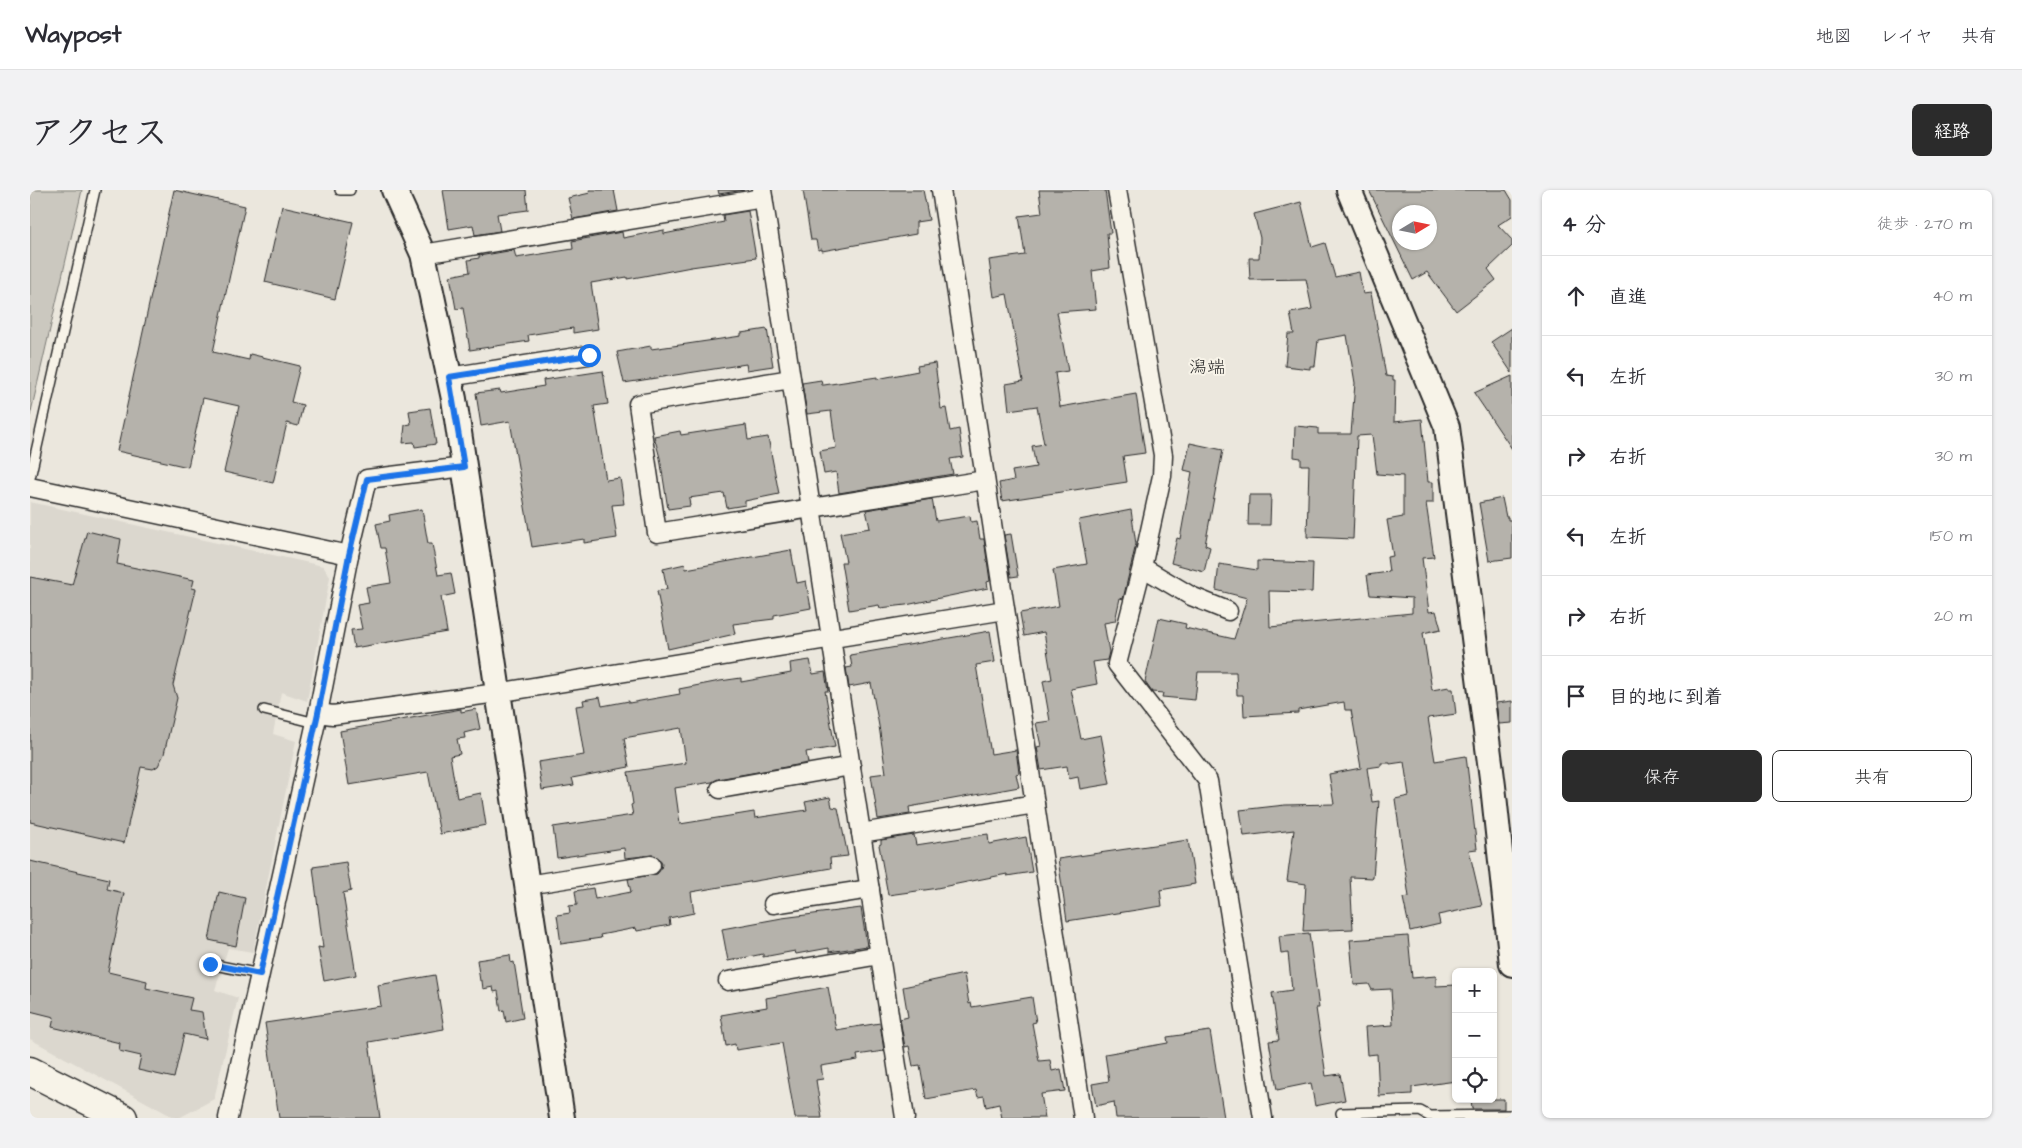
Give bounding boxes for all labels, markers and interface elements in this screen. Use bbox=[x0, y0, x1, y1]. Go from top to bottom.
text: Waypost bbox=[25, 18, 122, 52]
text: 地図 bbox=[1816, 24, 1852, 49]
text: レイヤ bbox=[1880, 24, 1933, 49]
text: 共有 bbox=[1961, 24, 1997, 49]
button: 経路 bbox=[1912, 104, 1992, 156]
text: アクセス bbox=[30, 109, 168, 158]
north arrow bbox=[1392, 205, 1437, 250]
text: 4 分 bbox=[1562, 210, 1606, 239]
text: 徒歩 · 270 m bbox=[1877, 213, 1972, 235]
icon: ahead bbox=[1562, 282, 1590, 310]
text: 直進 bbox=[1609, 284, 1647, 311]
text: 40 m bbox=[1932, 285, 1972, 307]
route start bbox=[578, 344, 601, 367]
district label: 潟端 bbox=[1189, 355, 1225, 380]
icon: left bbox=[1562, 362, 1590, 390]
text: 左折 bbox=[1609, 364, 1647, 391]
text: 30 m bbox=[1935, 365, 1972, 387]
icon: right bbox=[1562, 442, 1590, 470]
text: 右折 bbox=[1609, 444, 1647, 471]
text: 30 m bbox=[1935, 445, 1972, 467]
icon: left bbox=[1562, 522, 1590, 550]
text: 左折 bbox=[1609, 524, 1647, 551]
text: 150 m bbox=[1930, 525, 1972, 547]
icon: right bbox=[1562, 602, 1590, 630]
text: 右折 bbox=[1609, 604, 1647, 631]
text: 20 m bbox=[1934, 605, 1972, 627]
icon: arrive bbox=[1562, 682, 1590, 710]
text: 目的地に到着 bbox=[1609, 684, 1723, 711]
button: 保存 bbox=[1562, 750, 1762, 802]
button: 共有 bbox=[1772, 750, 1972, 802]
route end bbox=[199, 953, 222, 976]
map controls bbox=[1452, 968, 1497, 1103]
button: + bbox=[1452, 968, 1497, 1013]
button: − bbox=[1452, 1013, 1497, 1058]
button: locate bbox=[1452, 1058, 1497, 1103]

